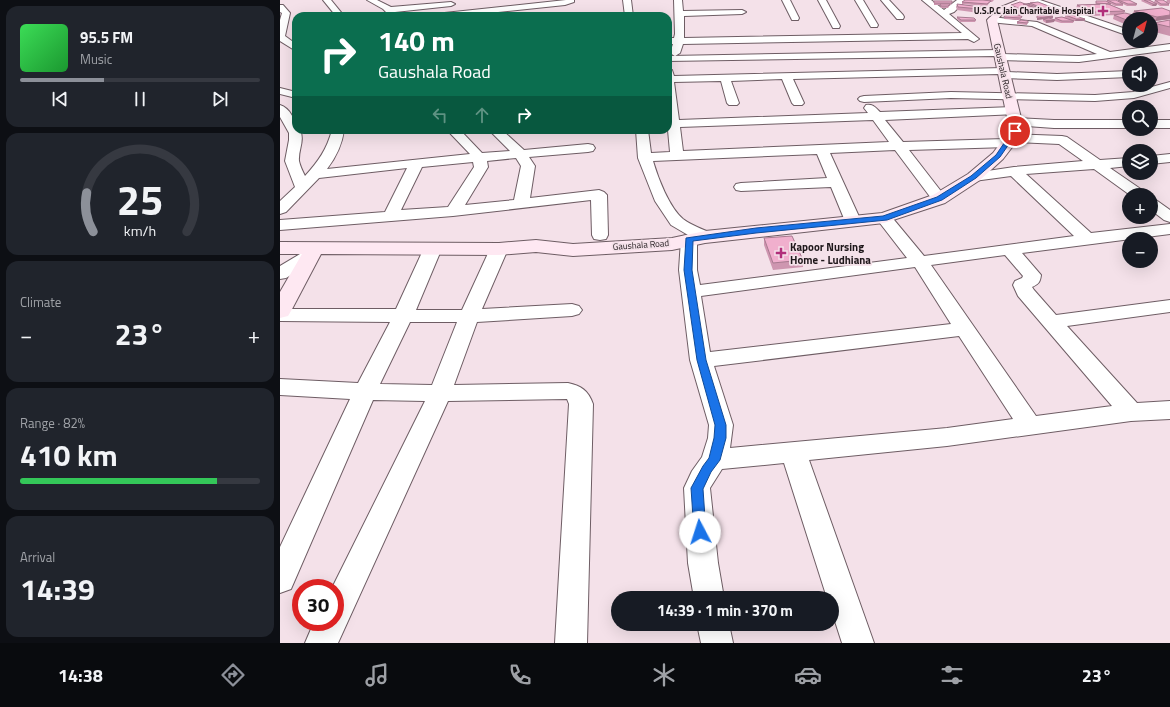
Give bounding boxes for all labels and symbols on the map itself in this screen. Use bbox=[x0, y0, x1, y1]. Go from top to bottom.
place label: U.S.P.C Jain Charitable Hospital bbox=[974, 4, 1094, 17]
marker: U.S.P.C Jain Charitable Hospital bbox=[1097, 5, 1109, 17]
north arrow bbox=[1122, 12, 1158, 48]
street label: Gaushala Road bbox=[991, 42, 1016, 100]
pin bbox=[998, 114, 1032, 148]
street label: Gaushala Road bbox=[612, 236, 670, 253]
place label: Kapoor Nursing Home - Ludhiana bbox=[790, 239, 871, 268]
marker: Kapoor Nursing Home - Ludhiana bbox=[775, 247, 787, 259]
position arrow bbox=[679, 511, 721, 553]
speed limit sign: 30 bbox=[292, 579, 344, 631]

